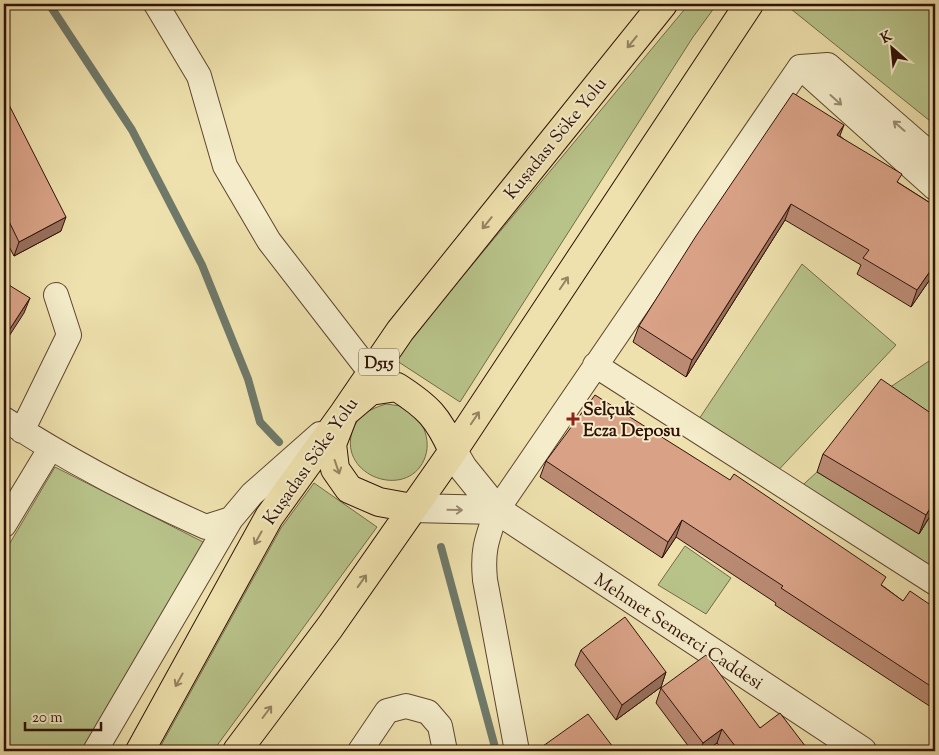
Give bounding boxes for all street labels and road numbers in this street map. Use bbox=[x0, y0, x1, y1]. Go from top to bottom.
street label: Kuşadası Söke Yolu bbox=[499, 73, 614, 206]
road number: D515 bbox=[359, 348, 399, 376]
street label: Kuşadası Söke Yolu bbox=[258, 393, 365, 531]
street label: Mehmet Semerci Caddesi bbox=[588, 568, 768, 697]

